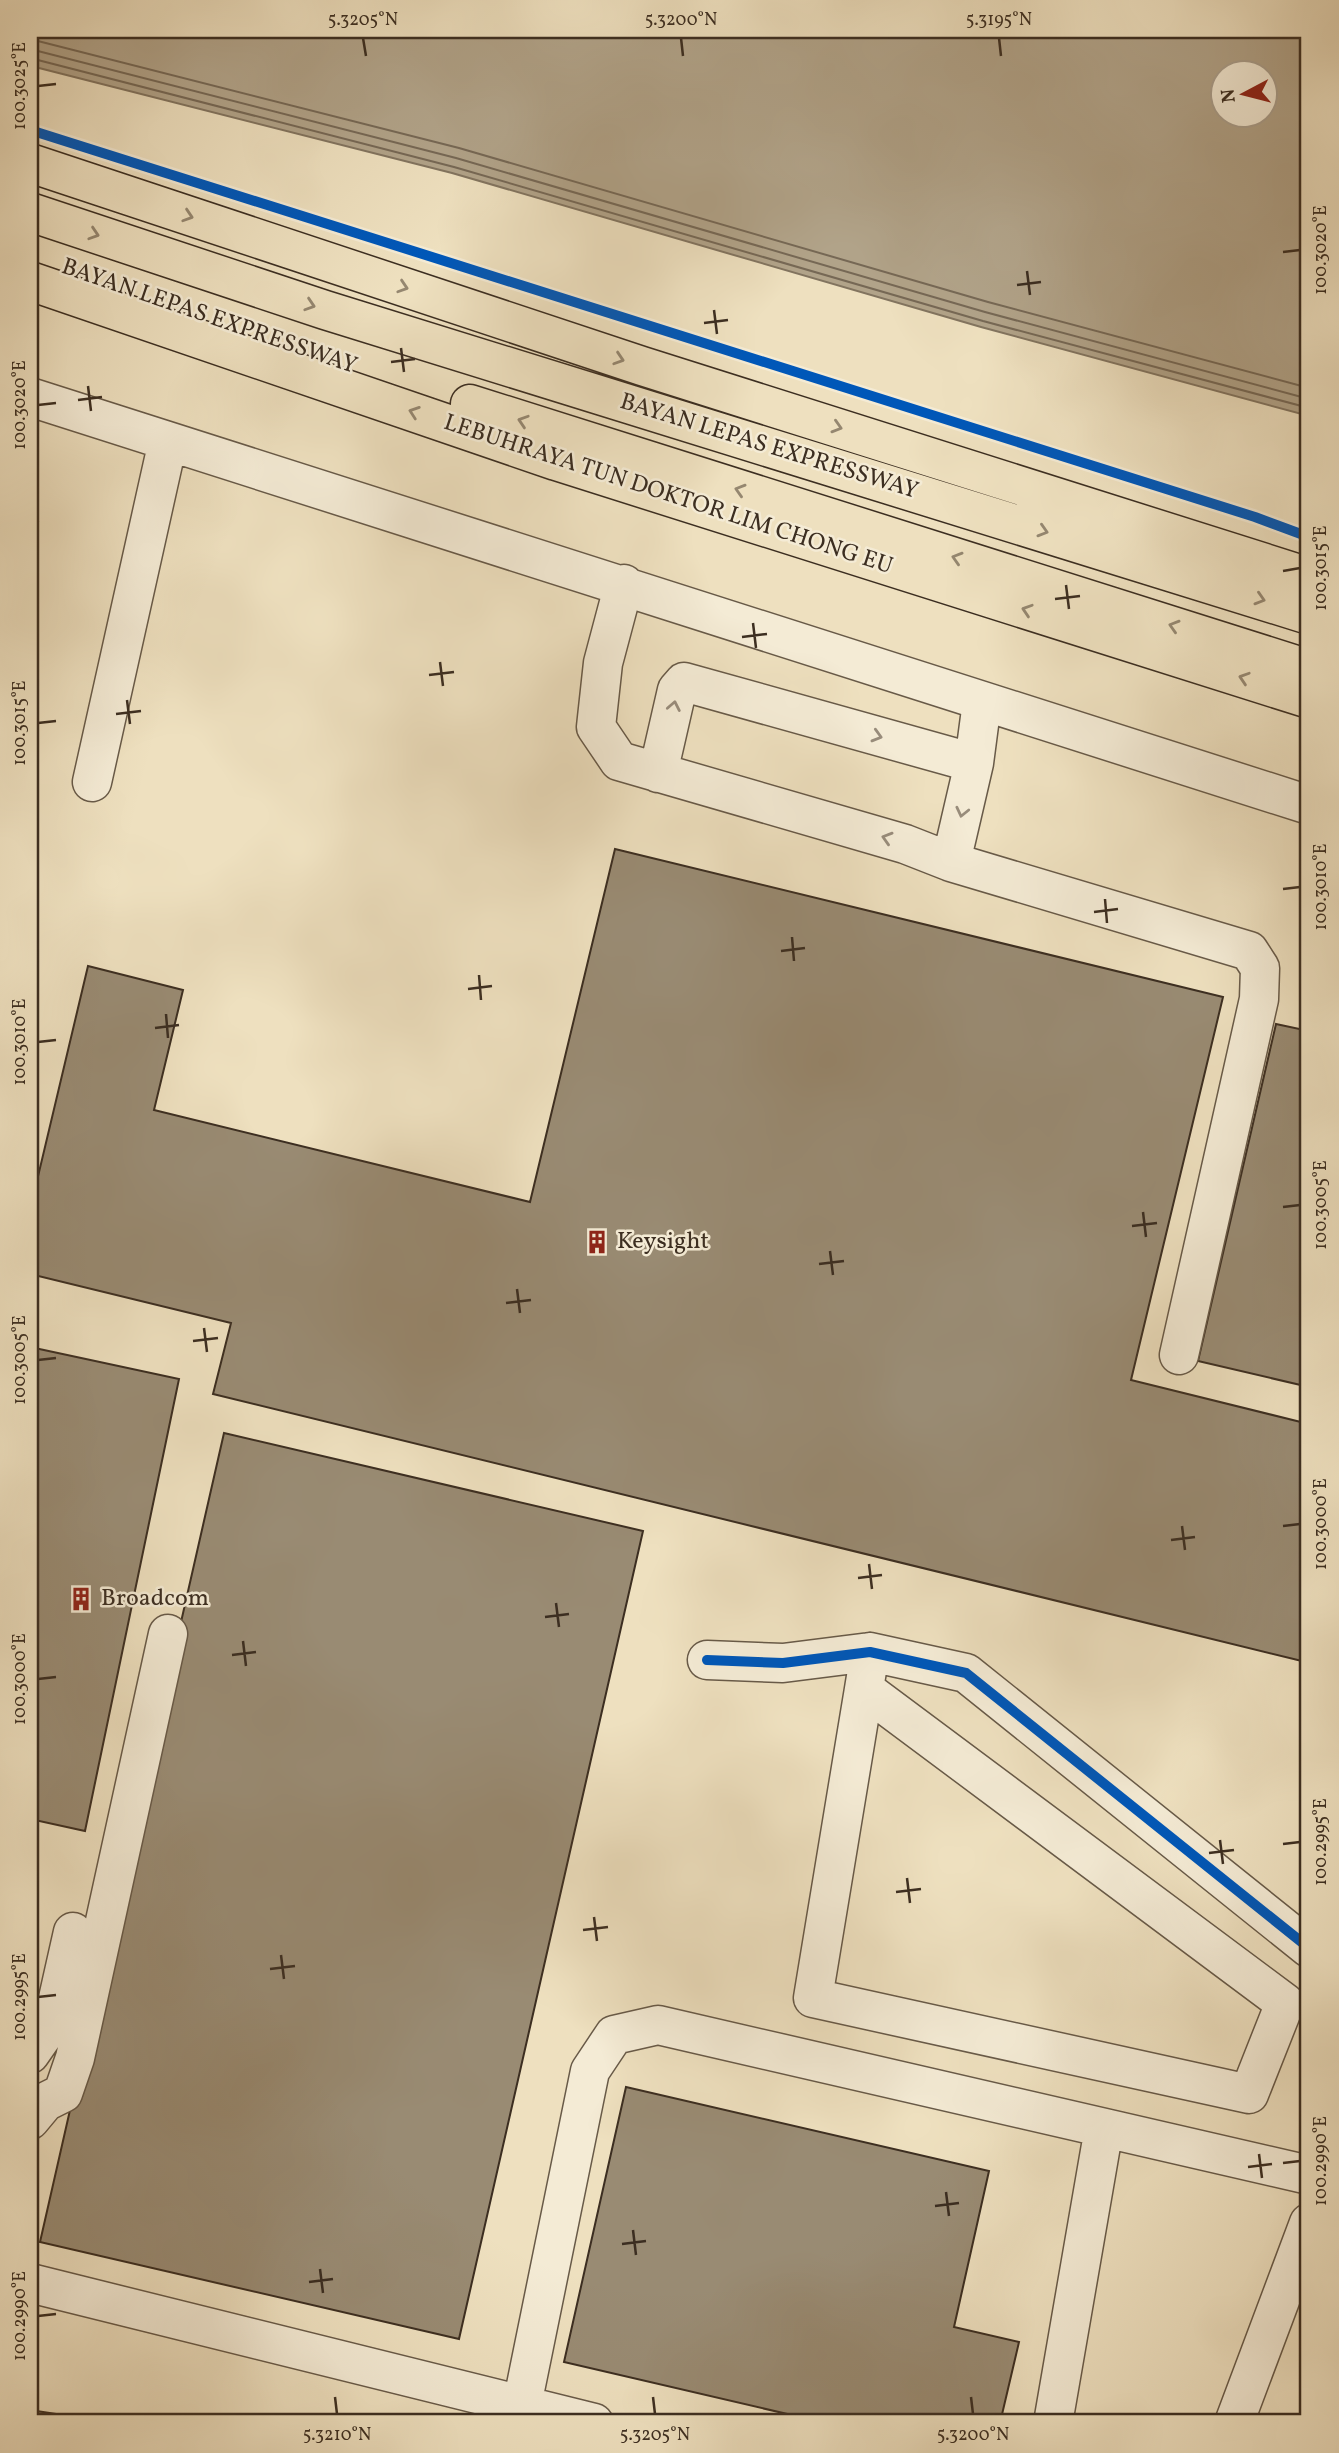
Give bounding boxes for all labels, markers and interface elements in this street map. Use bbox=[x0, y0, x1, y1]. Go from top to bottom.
text: 5.3205°N bbox=[328, 8, 398, 33]
text: 5.3200°N bbox=[645, 8, 717, 33]
text: 5.3195°N bbox=[966, 8, 1032, 33]
text: 100.3025°E bbox=[8, 42, 33, 130]
north arrow bbox=[1210, 60, 1280, 130]
text: N bbox=[1215, 87, 1243, 104]
text: 100.3020°E bbox=[1309, 205, 1334, 295]
one-way arrow bbox=[181, 208, 193, 222]
one-way arrow bbox=[88, 226, 100, 241]
street label: BAYAN LEPAS EXPRESSWAY bbox=[57, 250, 361, 384]
one-way arrow bbox=[397, 279, 409, 293]
one-way arrow bbox=[304, 297, 316, 311]
one-way arrow bbox=[613, 351, 625, 365]
text: 100.3020°E bbox=[8, 360, 33, 450]
street label: BAYAN LEPAS EXPRESSWAY bbox=[615, 385, 923, 509]
one-way arrow bbox=[409, 406, 421, 421]
street label: LEBUHRAYA TUN DOKTOR LIM CHONG EU bbox=[439, 406, 897, 584]
one-way arrow bbox=[517, 415, 530, 429]
one-way arrow bbox=[830, 419, 842, 433]
one-way arrow bbox=[734, 484, 746, 499]
one-way arrow bbox=[1036, 523, 1048, 538]
text: 100.3015°E bbox=[1309, 525, 1334, 611]
one-way arrow bbox=[951, 552, 964, 566]
one-way arrow bbox=[1253, 591, 1266, 605]
one-way arrow bbox=[1022, 603, 1034, 618]
one-way arrow bbox=[1168, 620, 1181, 634]
one-way arrow bbox=[1238, 672, 1251, 686]
text: 100.3015°E bbox=[8, 680, 33, 766]
one-way arrow bbox=[666, 700, 681, 712]
one-way arrow bbox=[871, 728, 883, 743]
one-way arrow bbox=[956, 806, 971, 818]
one-way arrow bbox=[881, 832, 893, 847]
text: 100.3010°E bbox=[1309, 843, 1334, 931]
text: 100.3010°E bbox=[8, 998, 33, 1086]
text: 100.3005°E bbox=[1309, 1160, 1334, 1250]
place label: Keysight bbox=[617, 1225, 709, 1259]
building icon: Keysight bbox=[583, 1228, 611, 1256]
text: 100.3005°E bbox=[8, 1315, 33, 1405]
text: 100.3000°E bbox=[1309, 1478, 1334, 1570]
place label: Broadcom bbox=[101, 1582, 209, 1616]
building icon: Broadcom bbox=[67, 1585, 95, 1613]
text: 100.3000°E bbox=[8, 1633, 33, 1725]
text: 100.2995°E bbox=[1309, 1798, 1334, 1886]
text: 100.2995°E bbox=[8, 1953, 33, 2041]
text: 100.2990°E bbox=[1309, 2116, 1334, 2206]
text: 100.2990°E bbox=[8, 2271, 33, 2361]
text: 5.3210°N bbox=[303, 2423, 371, 2448]
text: 5.3205°N bbox=[620, 2423, 690, 2448]
text: 5.3200°N bbox=[937, 2423, 1009, 2448]

